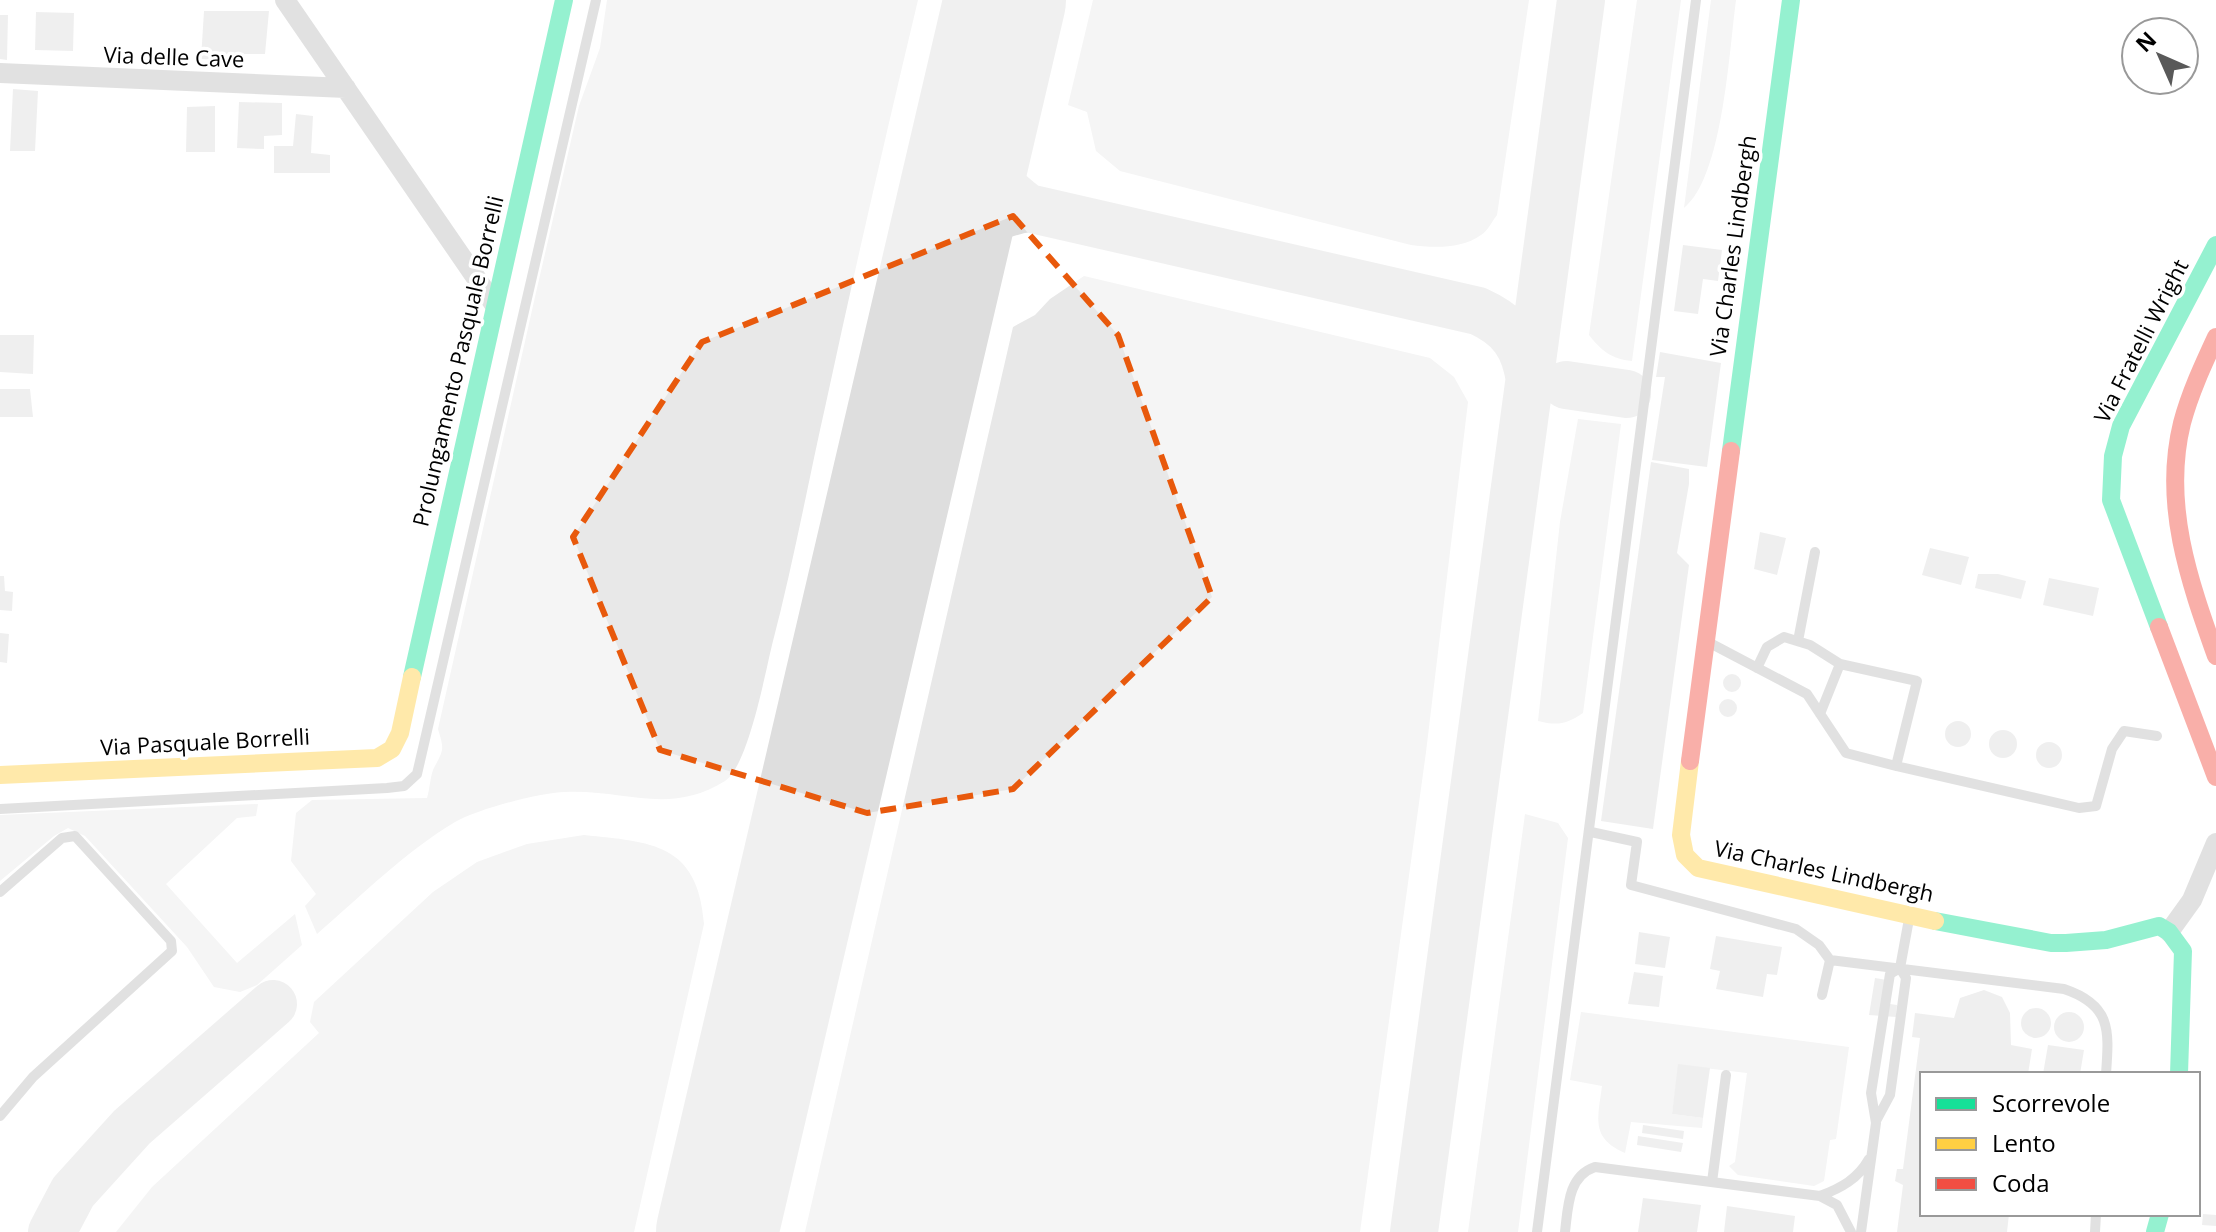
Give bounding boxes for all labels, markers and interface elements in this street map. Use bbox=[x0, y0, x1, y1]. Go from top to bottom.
north arrow bbox=[2120, 16, 2200, 96]
text: N bbox=[2128, 24, 2162, 58]
street label: Via delle Cave bbox=[103, 39, 245, 73]
street label: Via Charles Lindbergh bbox=[1702, 133, 1762, 359]
street label: Prolungamento Pasquale Borrelli bbox=[404, 193, 510, 529]
street label: Via Fratelli Wright bbox=[2086, 253, 2194, 427]
street label: Via Pasquale Borrelli bbox=[99, 721, 310, 761]
street label: Via Charles Lindbergh bbox=[1712, 832, 1937, 908]
legend bbox=[1920, 1072, 2200, 1216]
text: Scorrevole bbox=[1992, 1086, 2110, 1119]
text: Lento bbox=[1992, 1126, 2056, 1159]
text: Coda bbox=[1992, 1166, 2050, 1199]

